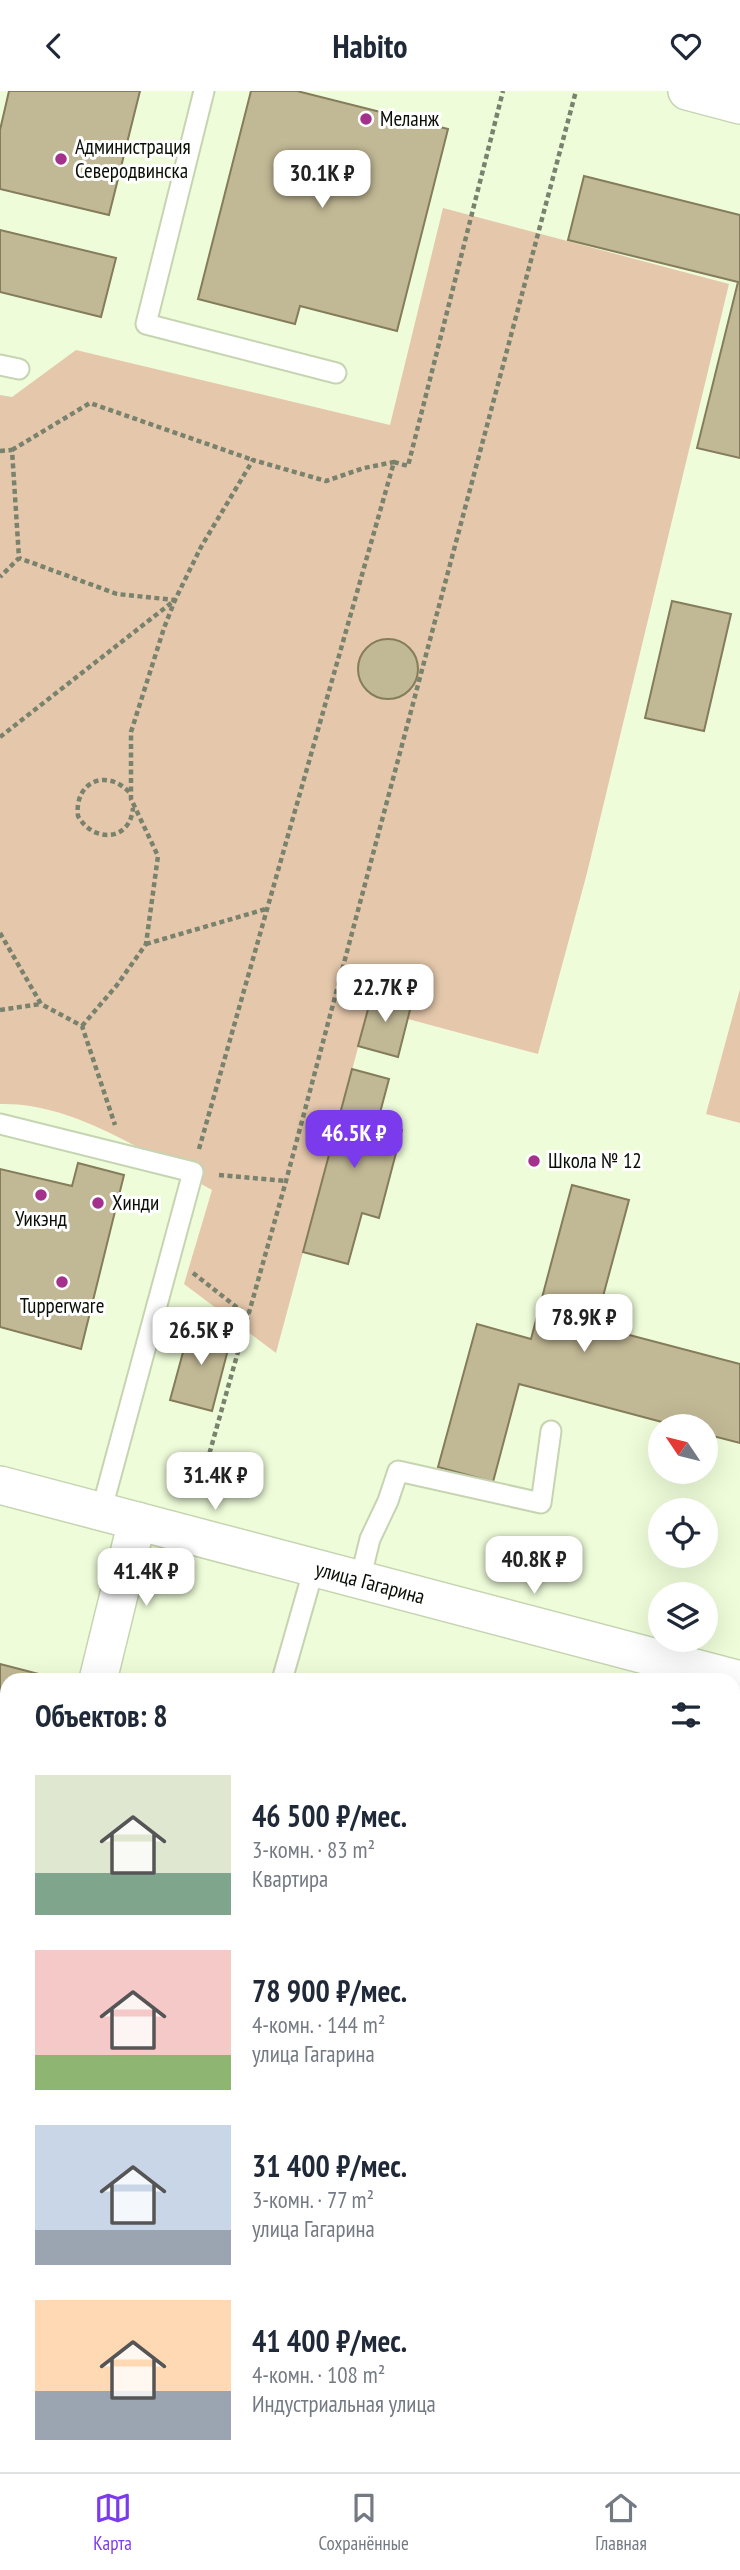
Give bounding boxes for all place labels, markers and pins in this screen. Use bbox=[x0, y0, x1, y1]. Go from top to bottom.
place label: Меланж bbox=[380, 105, 440, 132]
marker: Меланж bbox=[358, 111, 374, 127]
place label: Администрация Северодвинска bbox=[75, 133, 191, 184]
marker: Администрация Северодвинска bbox=[53, 151, 69, 167]
pin: 30.1K ₽ bbox=[257, 151, 387, 210]
pin: 22.7K ₽ bbox=[320, 965, 450, 1024]
pin: 46.5K ₽ bbox=[289, 1111, 419, 1170]
place label: Школа № 12 bbox=[548, 1147, 642, 1174]
marker: Школа № 12 bbox=[526, 1153, 542, 1169]
marker: Уикэнд bbox=[33, 1187, 49, 1203]
place label: Хинди bbox=[112, 1189, 159, 1216]
marker: Хинди bbox=[90, 1195, 106, 1211]
place label: Уикэнд bbox=[15, 1205, 67, 1232]
marker: Tupperware bbox=[54, 1274, 70, 1290]
place label: Tupperware bbox=[20, 1292, 104, 1319]
pin: 78.9K ₽ bbox=[519, 1295, 649, 1354]
pin: 26.5K ₽ bbox=[136, 1307, 266, 1367]
pin: 31.4K ₽ bbox=[150, 1453, 280, 1512]
pin: 40.8K ₽ bbox=[469, 1537, 599, 1596]
pin: 41.4K ₽ bbox=[81, 1549, 211, 1608]

